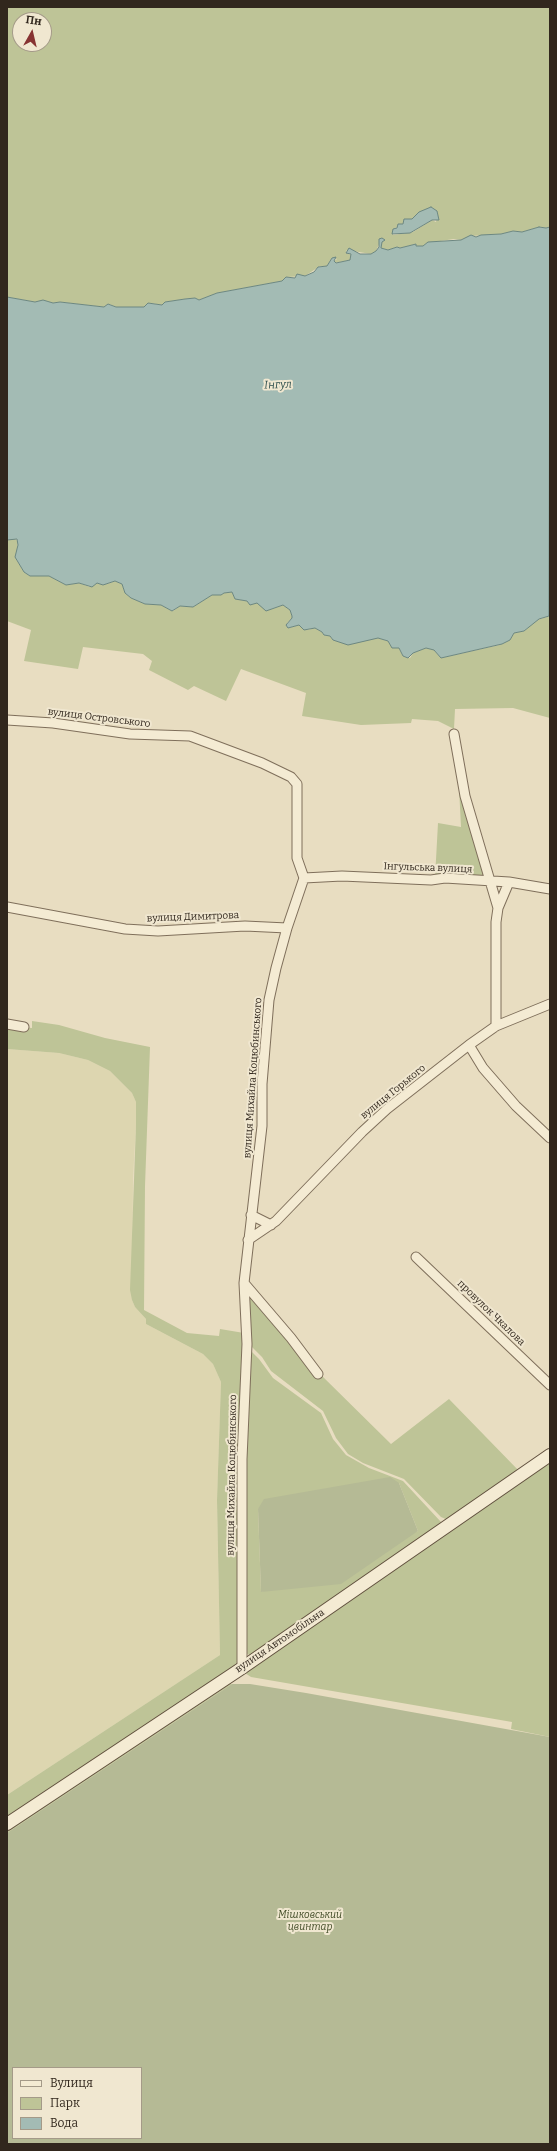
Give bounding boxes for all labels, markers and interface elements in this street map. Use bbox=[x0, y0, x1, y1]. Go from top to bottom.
north arrow bbox=[12, 12, 52, 52]
text: Пн bbox=[25, 13, 42, 28]
water label: Інгул bbox=[264, 378, 292, 392]
street label: вулиця Островського bbox=[47, 706, 151, 730]
street label: Інгульська вулиця bbox=[383, 860, 473, 876]
street label: вулиця Димитрова bbox=[147, 909, 239, 925]
street label: вулиця Михайла Коцюбинського bbox=[241, 997, 265, 1159]
street label: вулиця Горького bbox=[358, 1062, 428, 1122]
street label: провулок Чкалова bbox=[455, 1278, 527, 1348]
street label: вулиця Михайла Коцюбинського bbox=[225, 1394, 239, 1556]
street label: вулиця Автомобільна bbox=[233, 1607, 327, 1675]
park label: Мішковський цвинтар bbox=[278, 1909, 342, 1932]
legend bbox=[12, 2067, 142, 2139]
text: Вулиця bbox=[50, 2076, 93, 2090]
text: Парк bbox=[50, 2096, 80, 2110]
text: Вода bbox=[50, 2116, 78, 2130]

